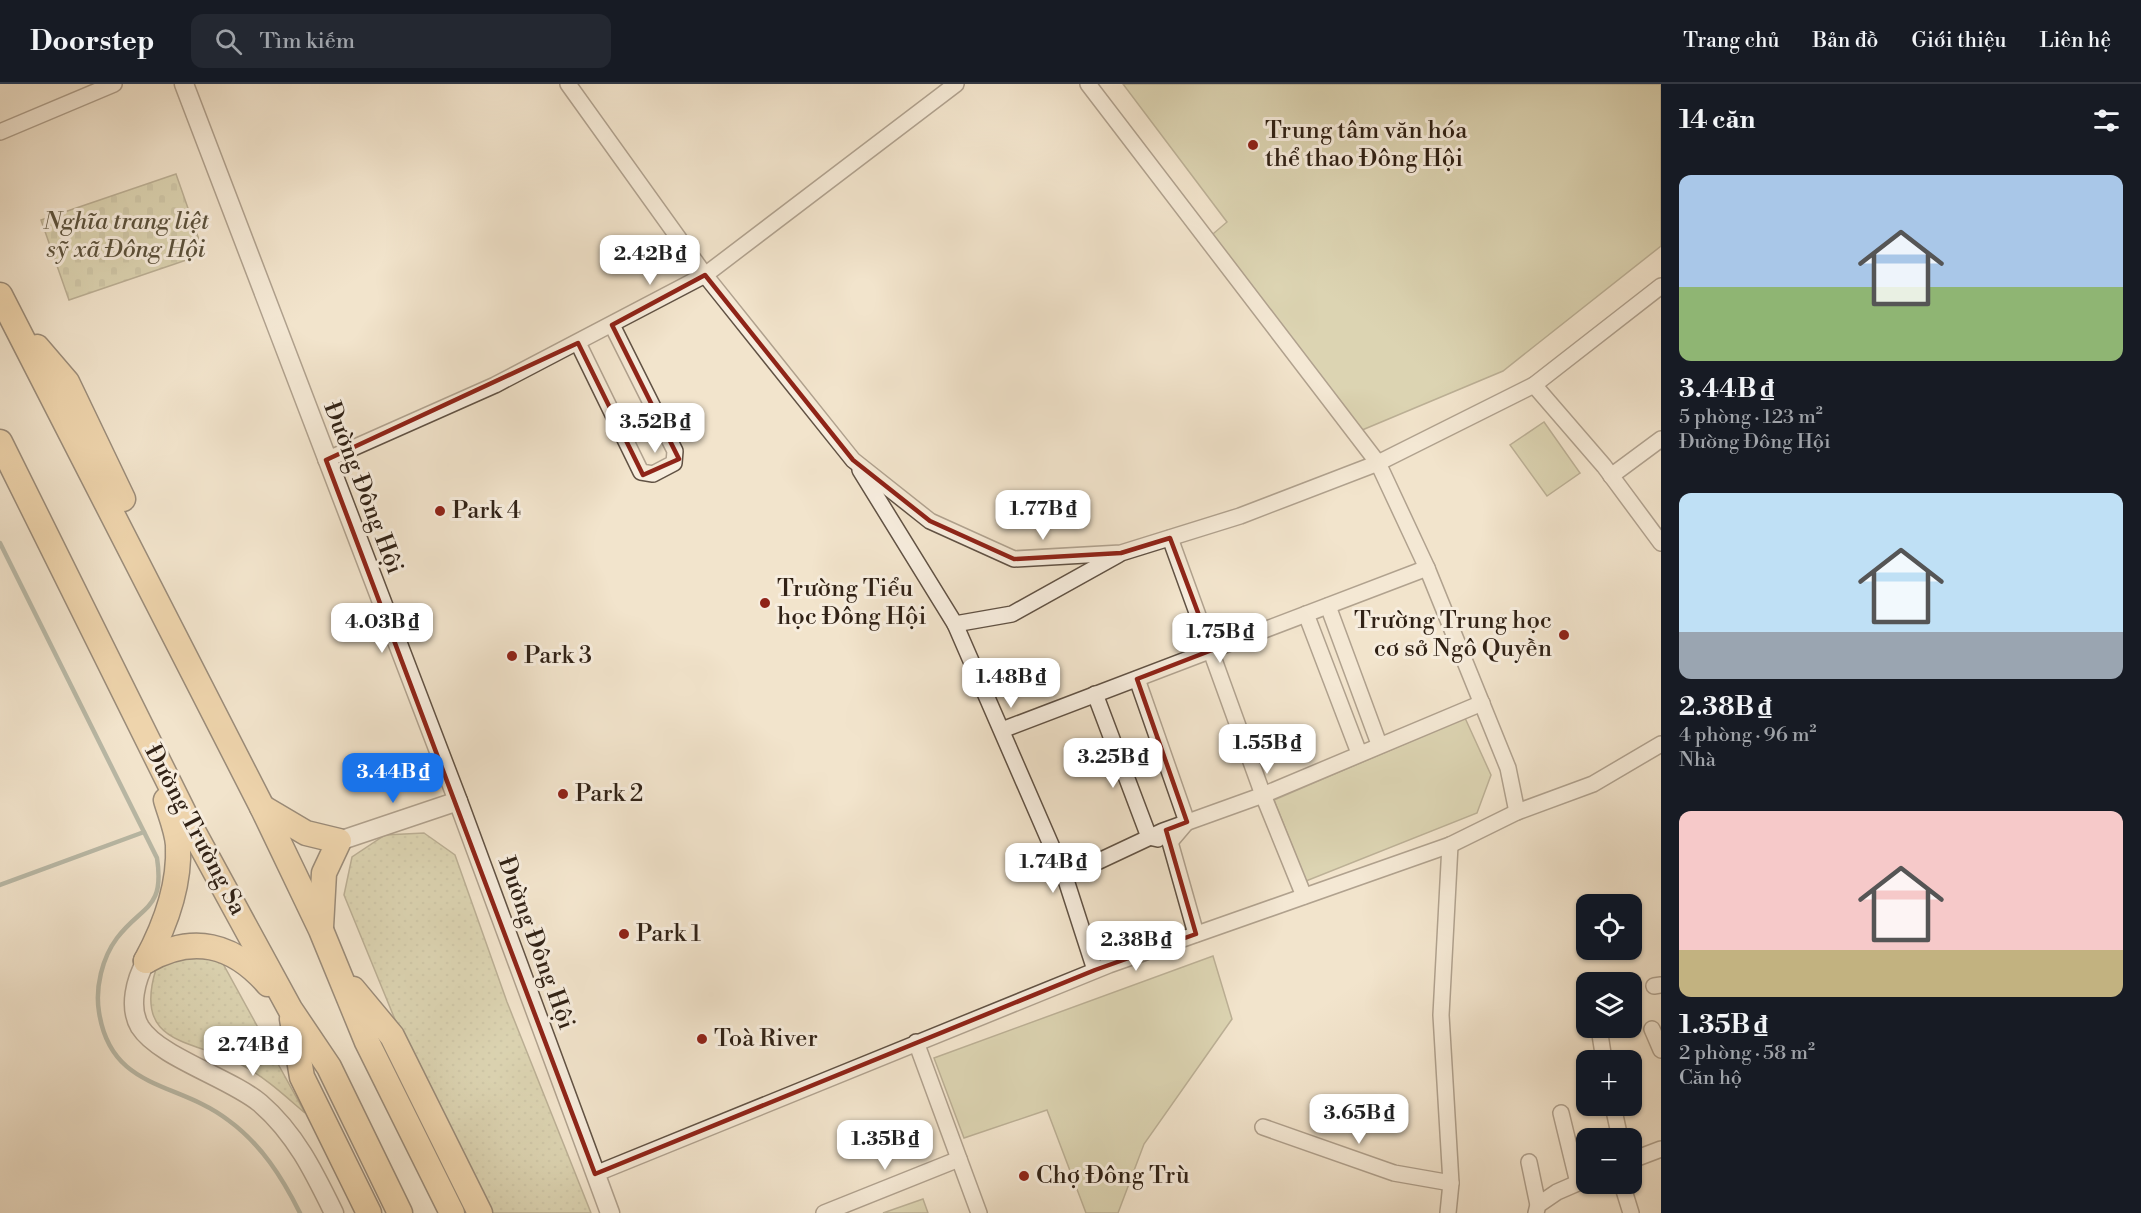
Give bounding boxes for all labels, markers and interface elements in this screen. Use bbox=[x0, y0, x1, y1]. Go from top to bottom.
search box bbox=[191, 14, 611, 68]
text: Doorstep bbox=[30, 24, 155, 59]
icon: search bbox=[212, 25, 245, 58]
text: Tìm kiếm bbox=[260, 28, 355, 55]
text: Trang chủ bbox=[1683, 28, 1779, 54]
text: Bản đồ bbox=[1812, 28, 1878, 54]
text: Giới thiệu bbox=[1911, 28, 2007, 54]
text: Liên hệ bbox=[2040, 28, 2111, 54]
text: 14 căn bbox=[1679, 104, 1755, 136]
icon: filters bbox=[2090, 104, 2123, 137]
place label: Trung tâm văn hóa thể thao Đông Hội bbox=[1265, 116, 1468, 174]
marker: Trung tâm văn hóa thể thao Đông Hội bbox=[1246, 138, 1260, 152]
park label: Nghĩa trang liệt sỹ xã Đông Hội bbox=[42, 207, 210, 265]
icon: home bbox=[1847, 214, 1955, 322]
pin: 2.42B ₫ bbox=[595, 235, 705, 286]
text: 2.42B ₫ bbox=[614, 242, 686, 267]
text: 3.44B ₫ bbox=[1679, 373, 1774, 405]
street label: Đường Đông Hội bbox=[316, 398, 410, 578]
pin: 3.52B ₫ bbox=[600, 403, 710, 454]
text: 5 phòng · 123 m² bbox=[1679, 405, 1823, 430]
text: 3.52B ₫ bbox=[620, 410, 690, 435]
text: Đường Đông Hội bbox=[1679, 430, 1831, 455]
pin: 1.77B ₫ bbox=[988, 490, 1098, 541]
place label: Park 4 bbox=[452, 496, 521, 526]
text: 1.77B ₫ bbox=[1009, 497, 1077, 522]
marker: Park 4 bbox=[433, 504, 447, 518]
icon: home bbox=[1847, 532, 1955, 640]
place label: Trường Tiểu học Đông Hội bbox=[777, 574, 926, 632]
marker: Trường Tiểu học Đông Hội bbox=[758, 596, 772, 610]
pin: 4.03B ₫ bbox=[327, 603, 437, 654]
place label: Trường Trung học cơ sở Ngô Quyền bbox=[1354, 606, 1552, 664]
text: 4.03B ₫ bbox=[345, 610, 419, 635]
pin: 1.75B ₫ bbox=[1165, 613, 1275, 664]
text: 1.75B ₫ bbox=[1186, 620, 1254, 645]
marker: Trường Trung học cơ sở Ngô Quyền bbox=[1557, 628, 1571, 642]
place label: Park 3 bbox=[524, 641, 592, 671]
marker: Park 3 bbox=[505, 649, 519, 663]
pin: 1.48B ₫ bbox=[956, 658, 1066, 709]
text: 1.48B ₫ bbox=[976, 665, 1046, 690]
text: 2.38B ₫ bbox=[1679, 691, 1772, 723]
text: 4 phòng · 96 m² bbox=[1679, 723, 1816, 748]
pin: 1.55B ₫ bbox=[1212, 724, 1322, 775]
text: 1.55B ₫ bbox=[1233, 731, 1301, 756]
pin: 3.25B ₫ bbox=[1058, 738, 1168, 789]
street label: Đường Trường Sa bbox=[137, 739, 253, 921]
text: 3.25B ₫ bbox=[1078, 745, 1148, 770]
text: Nhà bbox=[1679, 748, 1716, 773]
pin: 3.44B ₫ bbox=[338, 753, 448, 804]
text: 3.44B ₫ bbox=[356, 760, 430, 785]
place label: Park 2 bbox=[575, 779, 644, 809]
marker: Park 2 bbox=[556, 787, 570, 801]
pin: 1.74B ₫ bbox=[998, 843, 1108, 894]
text: 1.74B ₫ bbox=[1019, 850, 1087, 875]
icon: home bbox=[1847, 850, 1955, 958]
street label: Đường Đông Hội bbox=[491, 852, 581, 1034]
map controls bbox=[1576, 894, 1642, 1194]
button: locate bbox=[1576, 894, 1642, 960]
place label: Park 1 bbox=[636, 919, 702, 949]
pin: 2.38B ₫ bbox=[1081, 921, 1191, 972]
marker: Park 1 bbox=[617, 927, 631, 941]
text: 2.38B ₫ bbox=[1100, 928, 1172, 953]
button: layers bbox=[1576, 972, 1642, 1038]
text: 1.35B ₫ bbox=[1679, 1009, 1768, 1041]
place label: Toà River bbox=[714, 1024, 818, 1054]
pin: 2.74B ₫ bbox=[198, 1026, 308, 1077]
marker: Toà River bbox=[695, 1032, 709, 1046]
text: 2.74B ₫ bbox=[218, 1033, 288, 1058]
text: 2 phòng · 58 m² bbox=[1679, 1041, 1815, 1066]
button: + bbox=[1576, 1050, 1642, 1116]
text: Căn hộ bbox=[1679, 1066, 1742, 1091]
pin: 3.65B ₫ bbox=[1304, 1094, 1414, 1145]
text: 3.65B ₫ bbox=[1324, 1101, 1395, 1126]
pin: 1.35B ₫ bbox=[830, 1120, 940, 1171]
text: 1.35B ₫ bbox=[851, 1127, 919, 1152]
button: − bbox=[1576, 1128, 1642, 1194]
place label: Chợ Đông Trù bbox=[1036, 1161, 1190, 1191]
marker: Chợ Đông Trù bbox=[1017, 1169, 1031, 1183]

